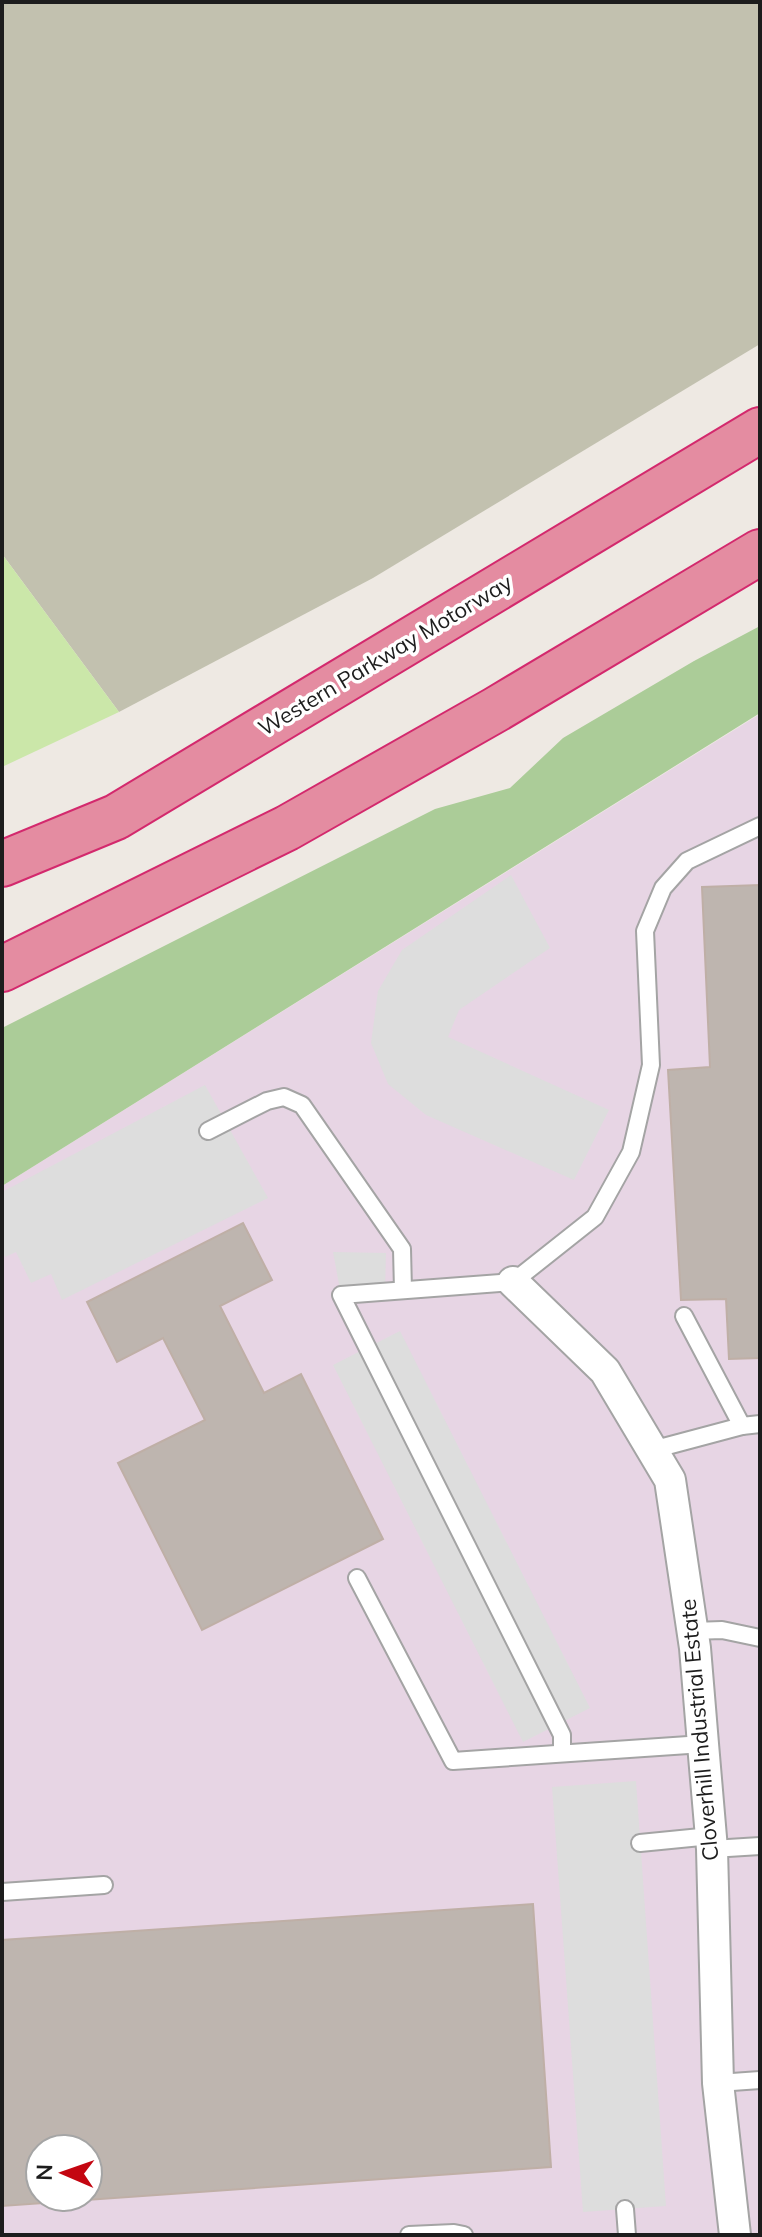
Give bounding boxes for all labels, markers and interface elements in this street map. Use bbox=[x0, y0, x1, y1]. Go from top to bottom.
street label: Western Parkway Motorway bbox=[253, 568, 517, 742]
street label: Cloverhill Industrial Estate bbox=[674, 1598, 724, 1862]
north arrow bbox=[24, 2133, 104, 2213]
text: N bbox=[30, 2164, 58, 2181]

